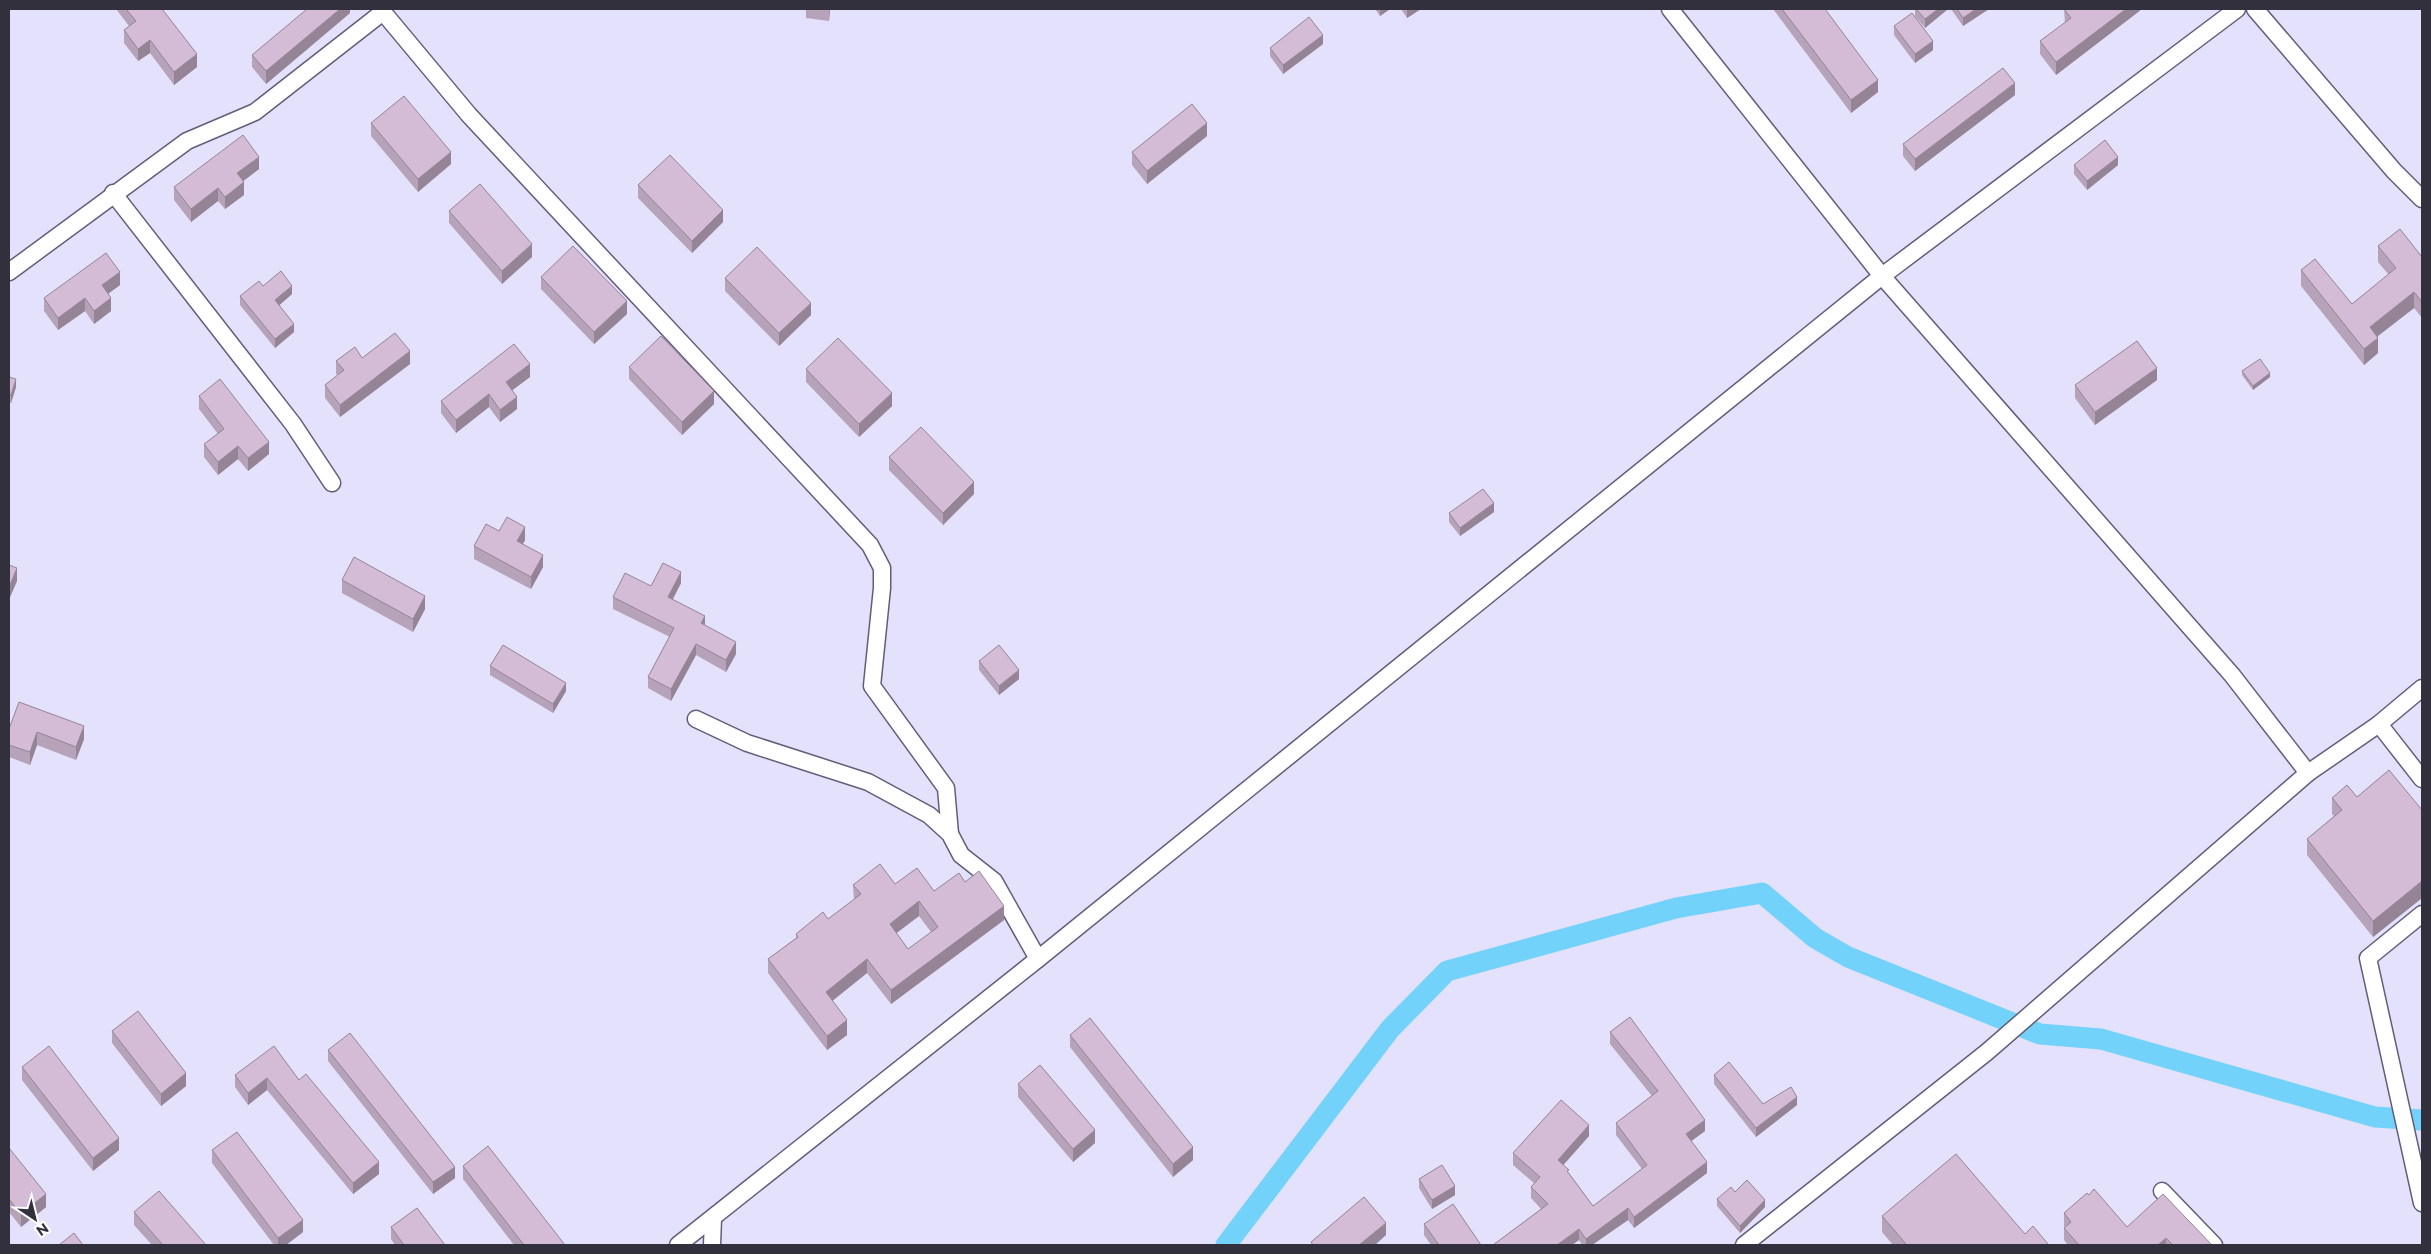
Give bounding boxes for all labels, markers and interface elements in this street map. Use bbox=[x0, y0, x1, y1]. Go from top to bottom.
north arrow bbox=[10, 1194, 60, 1244]
text: N bbox=[33, 1219, 52, 1240]

